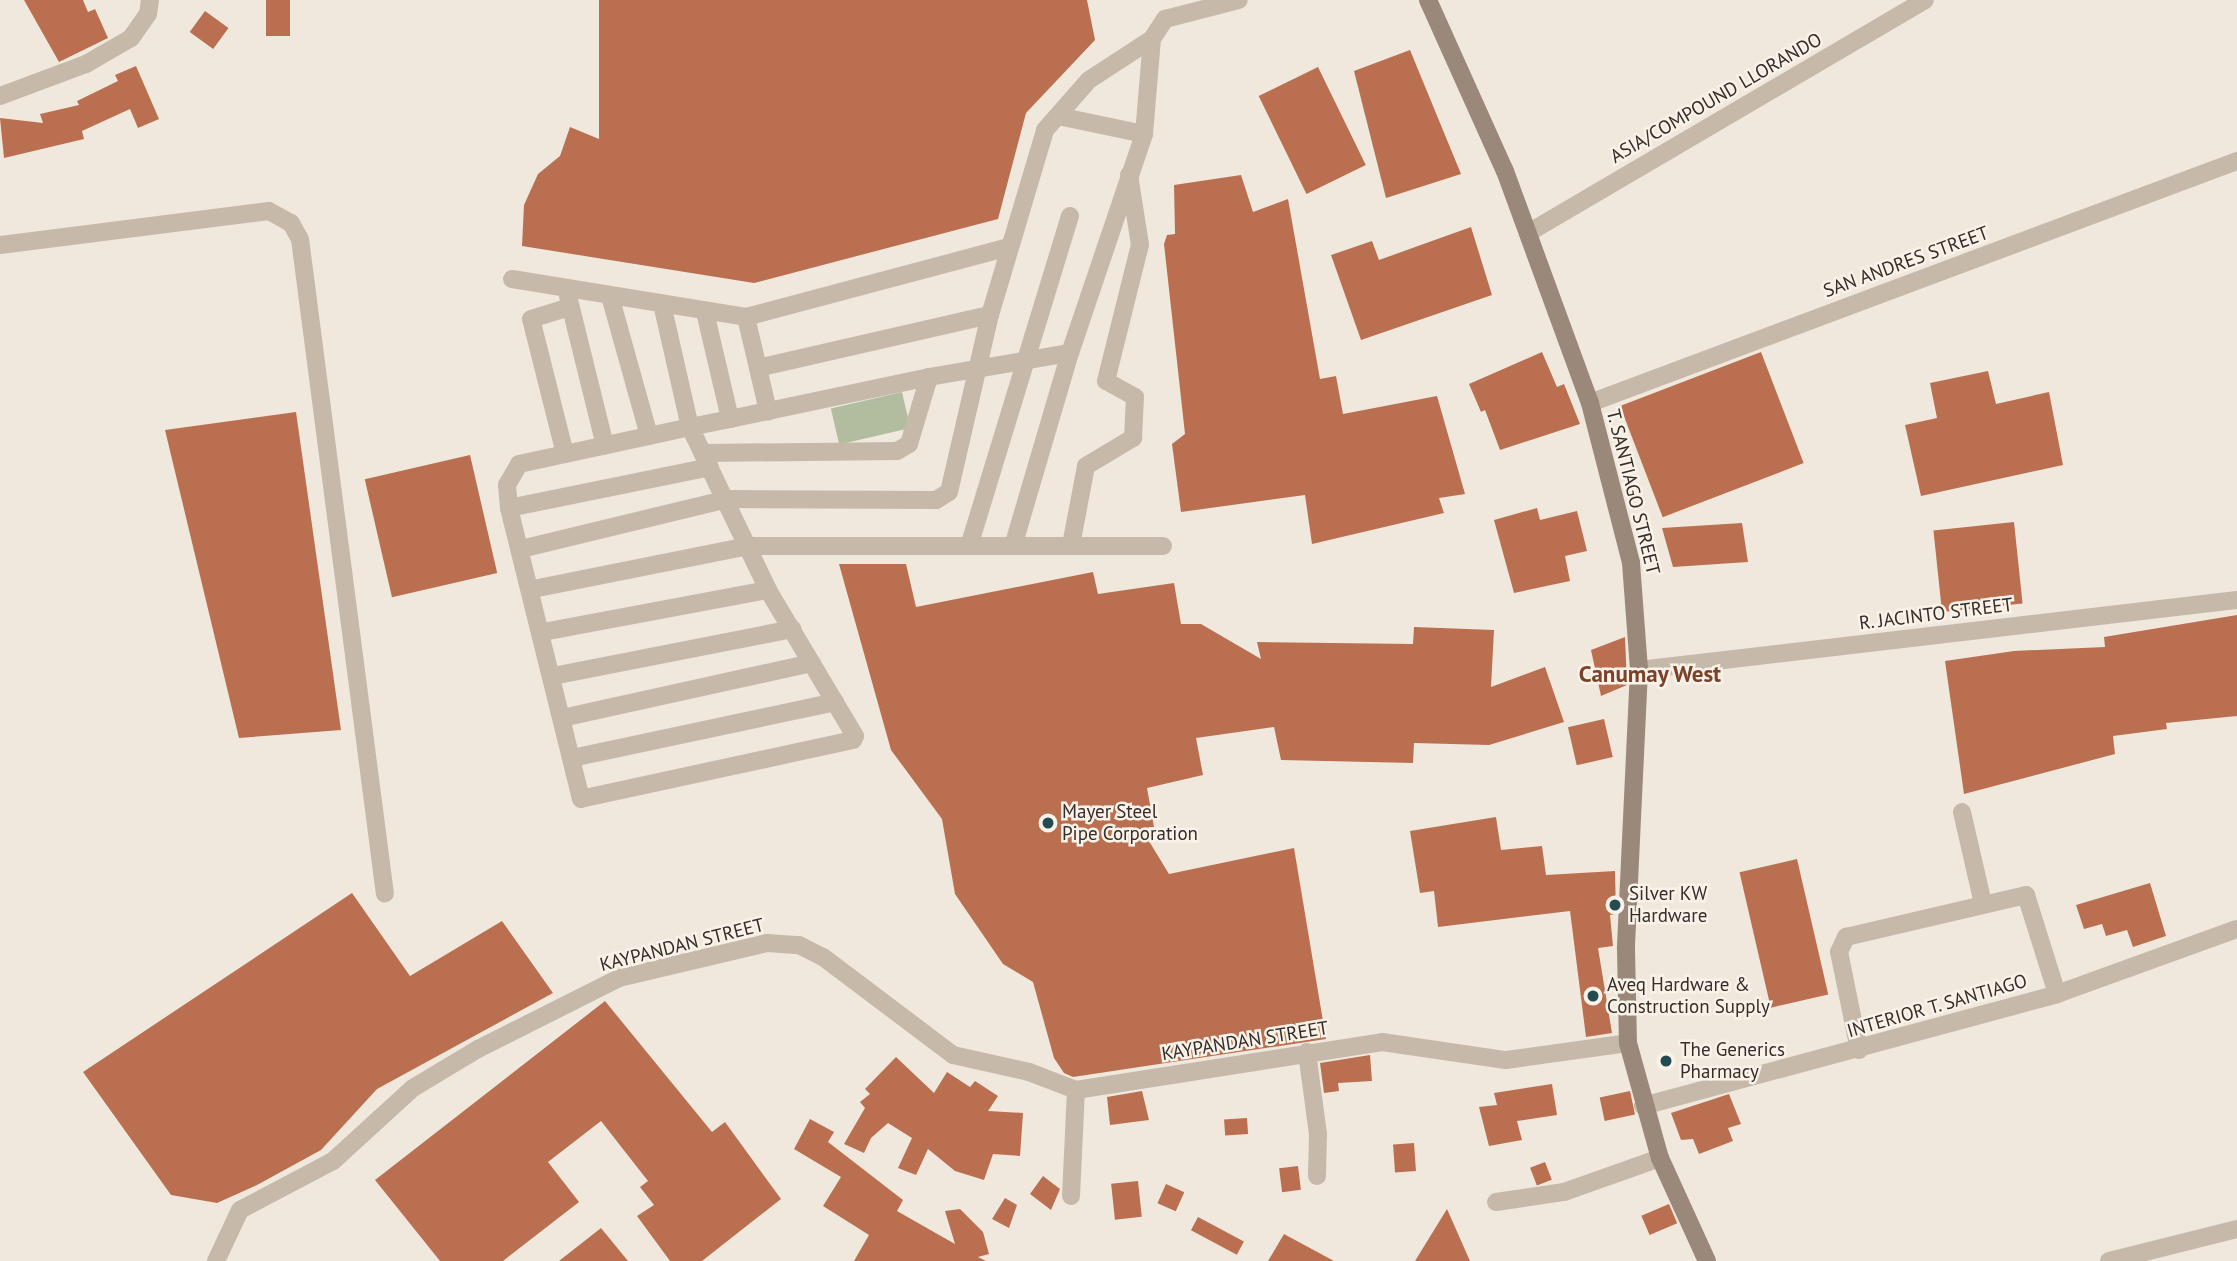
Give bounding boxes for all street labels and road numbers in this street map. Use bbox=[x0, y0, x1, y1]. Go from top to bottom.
street label: ASIA/COMPOUND LLORANDO bbox=[1606, 28, 1826, 168]
street label: SAN ANDRES STREET bbox=[1820, 221, 1992, 303]
street label: T. SANTIAGO STREET bbox=[1601, 406, 1665, 578]
street label: R. JACINTO STREET bbox=[1857, 593, 2015, 635]
street label: KAYPANDAN STREET bbox=[597, 914, 767, 976]
street label: INTERIOR T. SANTIAGO bbox=[1843, 969, 2031, 1043]
street label: KAYPANDAN STREET bbox=[1160, 1017, 1330, 1065]

